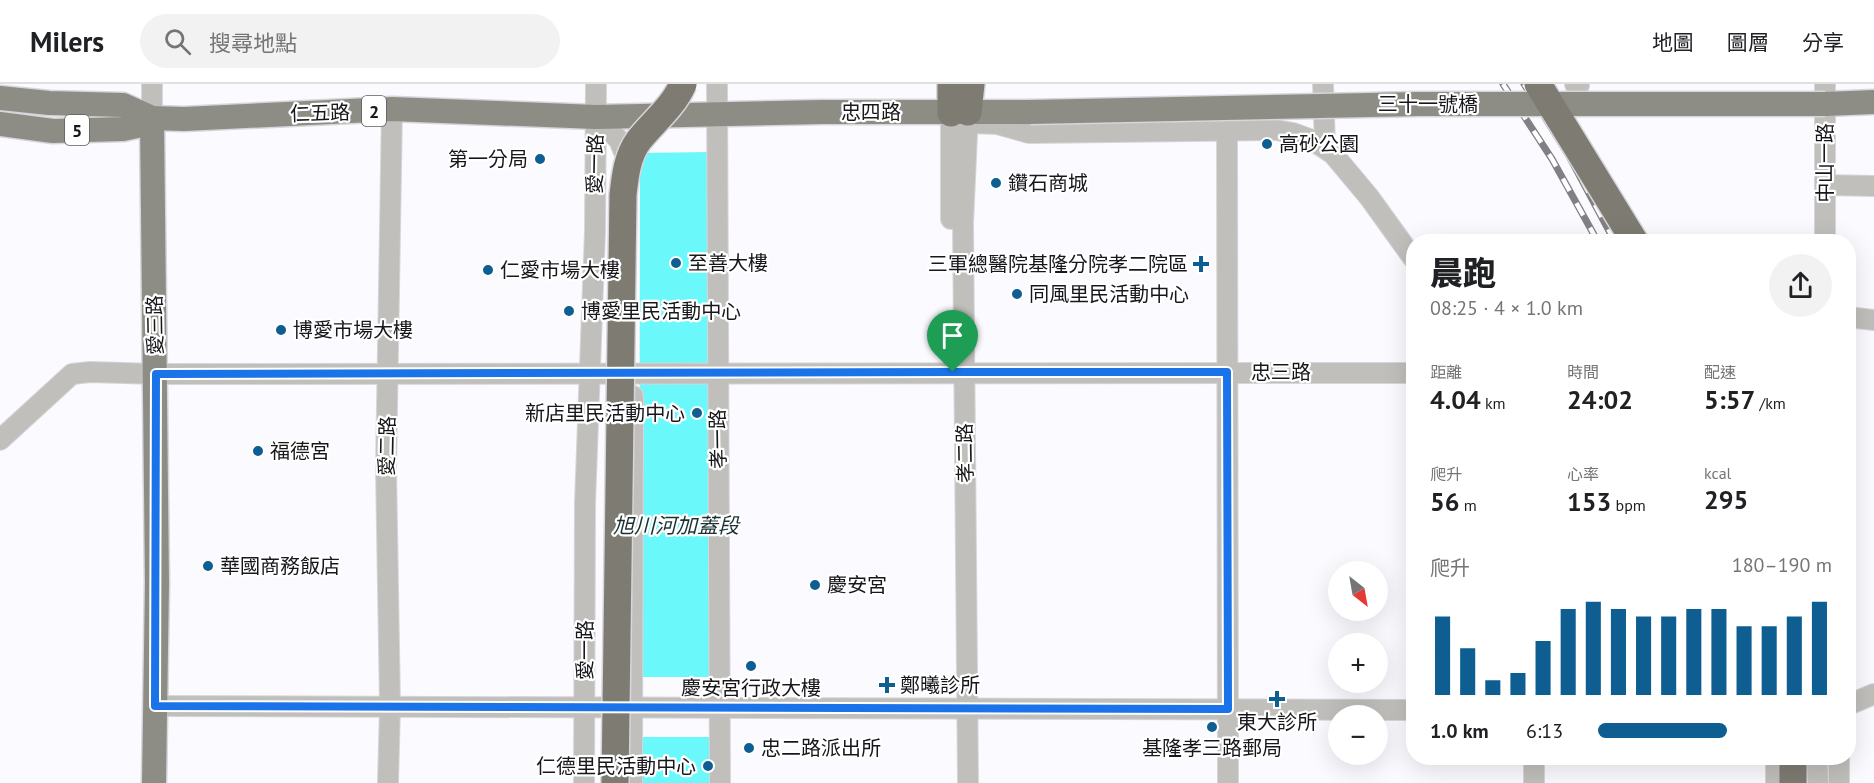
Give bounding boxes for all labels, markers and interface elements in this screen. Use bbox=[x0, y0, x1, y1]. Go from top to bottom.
search box bbox=[140, 14, 560, 68]
text: Milers bbox=[30, 23, 104, 60]
icon: search bbox=[161, 25, 194, 58]
text: 搜尋地點 bbox=[209, 29, 297, 57]
text: 地圖 bbox=[1652, 29, 1694, 56]
text: 圖層 bbox=[1727, 29, 1769, 56]
text: 分享 bbox=[1802, 29, 1844, 56]
street label: 三十一號橋 bbox=[1378, 91, 1478, 117]
road number: 2 bbox=[362, 96, 386, 126]
street label: 仁五路 bbox=[290, 99, 350, 127]
street label: 忠四路 bbox=[841, 99, 901, 125]
road number: 5 bbox=[65, 115, 89, 145]
street label: 中山一路 bbox=[1812, 123, 1838, 203]
place label: 高砂公園 bbox=[1279, 131, 1359, 157]
street label: 愛一路 bbox=[581, 134, 609, 194]
marker: 高砂公園 bbox=[1260, 137, 1274, 151]
place label: 第一分局 bbox=[448, 146, 528, 172]
marker: 第一分局 bbox=[533, 152, 547, 166]
place label: 鑽石商城 bbox=[1008, 170, 1088, 196]
marker: 鑽石商城 bbox=[989, 176, 1003, 190]
place label: 至善大樓 bbox=[688, 250, 768, 276]
place label: 三軍總醫院基隆分院孝二院區 bbox=[928, 251, 1188, 277]
text: 晨跑 bbox=[1430, 251, 1496, 294]
button: share bbox=[1769, 254, 1832, 317]
marker: 三軍總醫院基隆分院孝二院區 bbox=[1192, 255, 1210, 273]
marker: 至善大樓 bbox=[669, 256, 683, 270]
place label: 仁愛市場大樓 bbox=[500, 257, 620, 283]
marker: 仁愛市場大樓 bbox=[481, 263, 495, 277]
place label: 同風里民活動中心 bbox=[1029, 281, 1189, 307]
marker: 同風里民活動中心 bbox=[1010, 287, 1024, 301]
street label: 愛三路 bbox=[141, 295, 169, 355]
text: 08:25 · 4 × 1.0 km bbox=[1430, 295, 1583, 321]
place label: 博愛里民活動中心 bbox=[581, 298, 741, 324]
marker: 博愛里民活動中心 bbox=[562, 304, 576, 318]
pin bbox=[927, 310, 978, 372]
place label: 博愛市場大樓 bbox=[293, 317, 413, 343]
icon: arrive bbox=[936, 319, 969, 352]
marker: 博愛市場大樓 bbox=[274, 323, 288, 337]
street label: 忠三路 bbox=[1251, 359, 1311, 385]
text: 距離 bbox=[1430, 362, 1462, 382]
text: 時間 bbox=[1567, 362, 1599, 382]
text: 配速 bbox=[1704, 362, 1736, 382]
text: 4.04 bbox=[1430, 383, 1481, 416]
text: 24:02 bbox=[1567, 383, 1633, 416]
text: 5:57 bbox=[1704, 383, 1755, 416]
text: km bbox=[1481, 393, 1506, 413]
text: /km bbox=[1755, 393, 1786, 413]
place label: 新店里民活動中心 bbox=[525, 400, 685, 426]
marker: 新店里民活動中心 bbox=[690, 406, 704, 420]
street label: 孝一路 bbox=[704, 409, 732, 469]
street label: 愛二路 bbox=[373, 416, 401, 476]
street label: 孝二路 bbox=[951, 423, 979, 483]
place label: 福德宮 bbox=[270, 438, 330, 464]
marker: 福德宮 bbox=[251, 444, 265, 458]
text: kcal bbox=[1704, 463, 1731, 483]
text: 爬升 bbox=[1430, 464, 1462, 484]
text: 心率 bbox=[1567, 464, 1599, 484]
text: 295 bbox=[1704, 483, 1748, 516]
text: 56 bbox=[1430, 485, 1459, 518]
text: 153 bbox=[1567, 485, 1611, 518]
text: m bbox=[1459, 495, 1477, 515]
text: bpm bbox=[1611, 495, 1646, 515]
water label: 旭川河加蓋段 bbox=[613, 512, 741, 539]
text: 180–190 m bbox=[1732, 552, 1832, 578]
place label: 華國商務飯店 bbox=[220, 553, 340, 579]
text: 爬升 bbox=[1430, 555, 1470, 581]
marker: 華國商務飯店 bbox=[201, 559, 215, 573]
north arrow bbox=[1328, 561, 1388, 621]
map controls bbox=[1328, 561, 1388, 765]
place label: 慶安宮 bbox=[827, 572, 887, 598]
marker: 慶安宮 bbox=[808, 578, 822, 592]
street label: 愛一路 bbox=[572, 620, 598, 680]
button: + bbox=[1328, 633, 1388, 693]
marker: 慶安宮行政大樓 bbox=[744, 659, 758, 673]
place label: 鄭曦診所 bbox=[900, 672, 980, 698]
place label: 慶安宮行政大樓 bbox=[681, 675, 821, 701]
marker: 鄭曦診所 bbox=[878, 676, 896, 694]
marker: 東大診所 bbox=[1268, 690, 1286, 708]
button: − bbox=[1328, 705, 1388, 765]
place label: 東大診所 bbox=[1237, 709, 1317, 735]
text: 1.0 km bbox=[1430, 718, 1489, 744]
text: 6:13 bbox=[1526, 718, 1563, 744]
marker: 基隆孝三路郵局 bbox=[1205, 720, 1219, 734]
place label: 忠二路派出所 bbox=[761, 735, 881, 761]
place label: 基隆孝三路郵局 bbox=[1142, 735, 1282, 761]
marker: 忠二路派出所 bbox=[742, 741, 756, 755]
place label: 仁德里民活動中心 bbox=[536, 753, 696, 779]
marker: 仁德里民活動中心 bbox=[701, 759, 715, 773]

